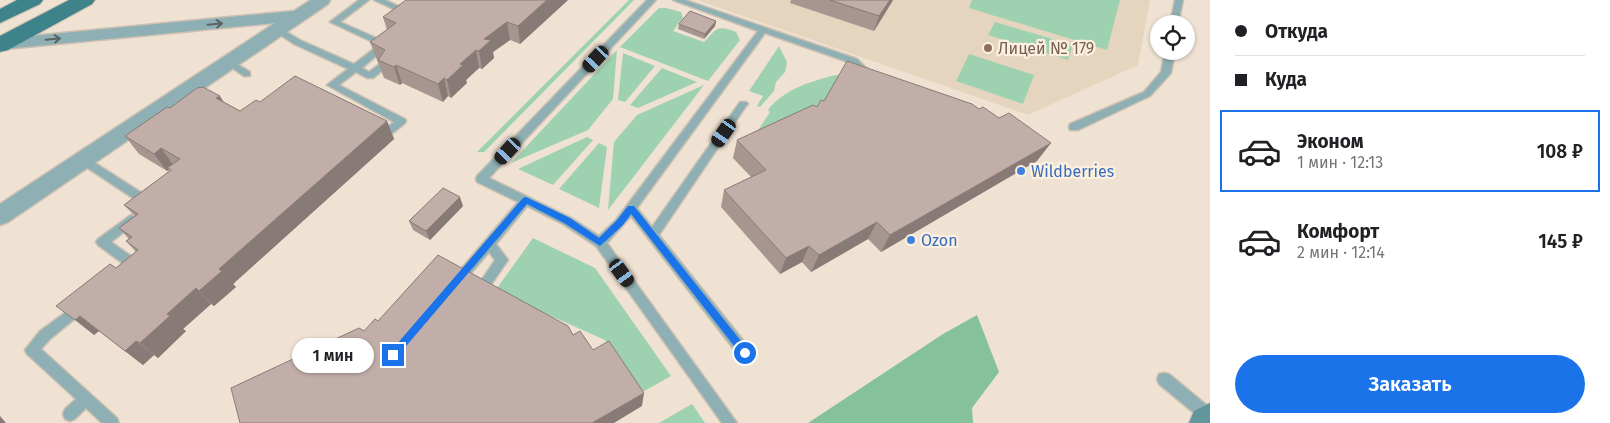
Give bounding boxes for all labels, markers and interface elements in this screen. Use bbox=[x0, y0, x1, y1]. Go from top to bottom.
map controls bbox=[1150, 15, 1195, 60]
button: locate bbox=[1150, 15, 1195, 60]
one-way arrow bbox=[207, 19, 223, 28]
text: Откуда bbox=[1265, 20, 1328, 43]
one-way arrow bbox=[45, 34, 61, 43]
place label: Лицей № 179 bbox=[998, 39, 1094, 58]
marker: Лицей № 179 bbox=[982, 42, 994, 54]
car bbox=[580, 43, 611, 75]
text: Куда bbox=[1265, 68, 1307, 91]
car bbox=[709, 116, 738, 150]
icon: car bbox=[1237, 129, 1282, 174]
text: Эконом bbox=[1297, 130, 1364, 153]
car bbox=[492, 135, 523, 167]
text: 108 ₽ bbox=[1537, 140, 1583, 163]
text: 1 мин · 12:13 bbox=[1297, 153, 1383, 172]
place label: Wildberries bbox=[1031, 162, 1114, 181]
marker: Wildberries bbox=[1015, 165, 1027, 177]
icon: car bbox=[1237, 219, 1282, 264]
text: Комфорт bbox=[1297, 220, 1379, 243]
text: 145 ₽ bbox=[1538, 230, 1583, 253]
place label: Ozon bbox=[921, 231, 958, 250]
marker: Ozon bbox=[905, 234, 917, 246]
text: 2 мин · 12:14 bbox=[1297, 243, 1385, 262]
car bbox=[607, 256, 636, 290]
callout: 1 мин bbox=[293, 338, 376, 372]
route start bbox=[734, 342, 756, 364]
route end bbox=[382, 344, 404, 366]
text: 1 мин bbox=[313, 346, 353, 365]
button: Заказать bbox=[1235, 355, 1585, 413]

